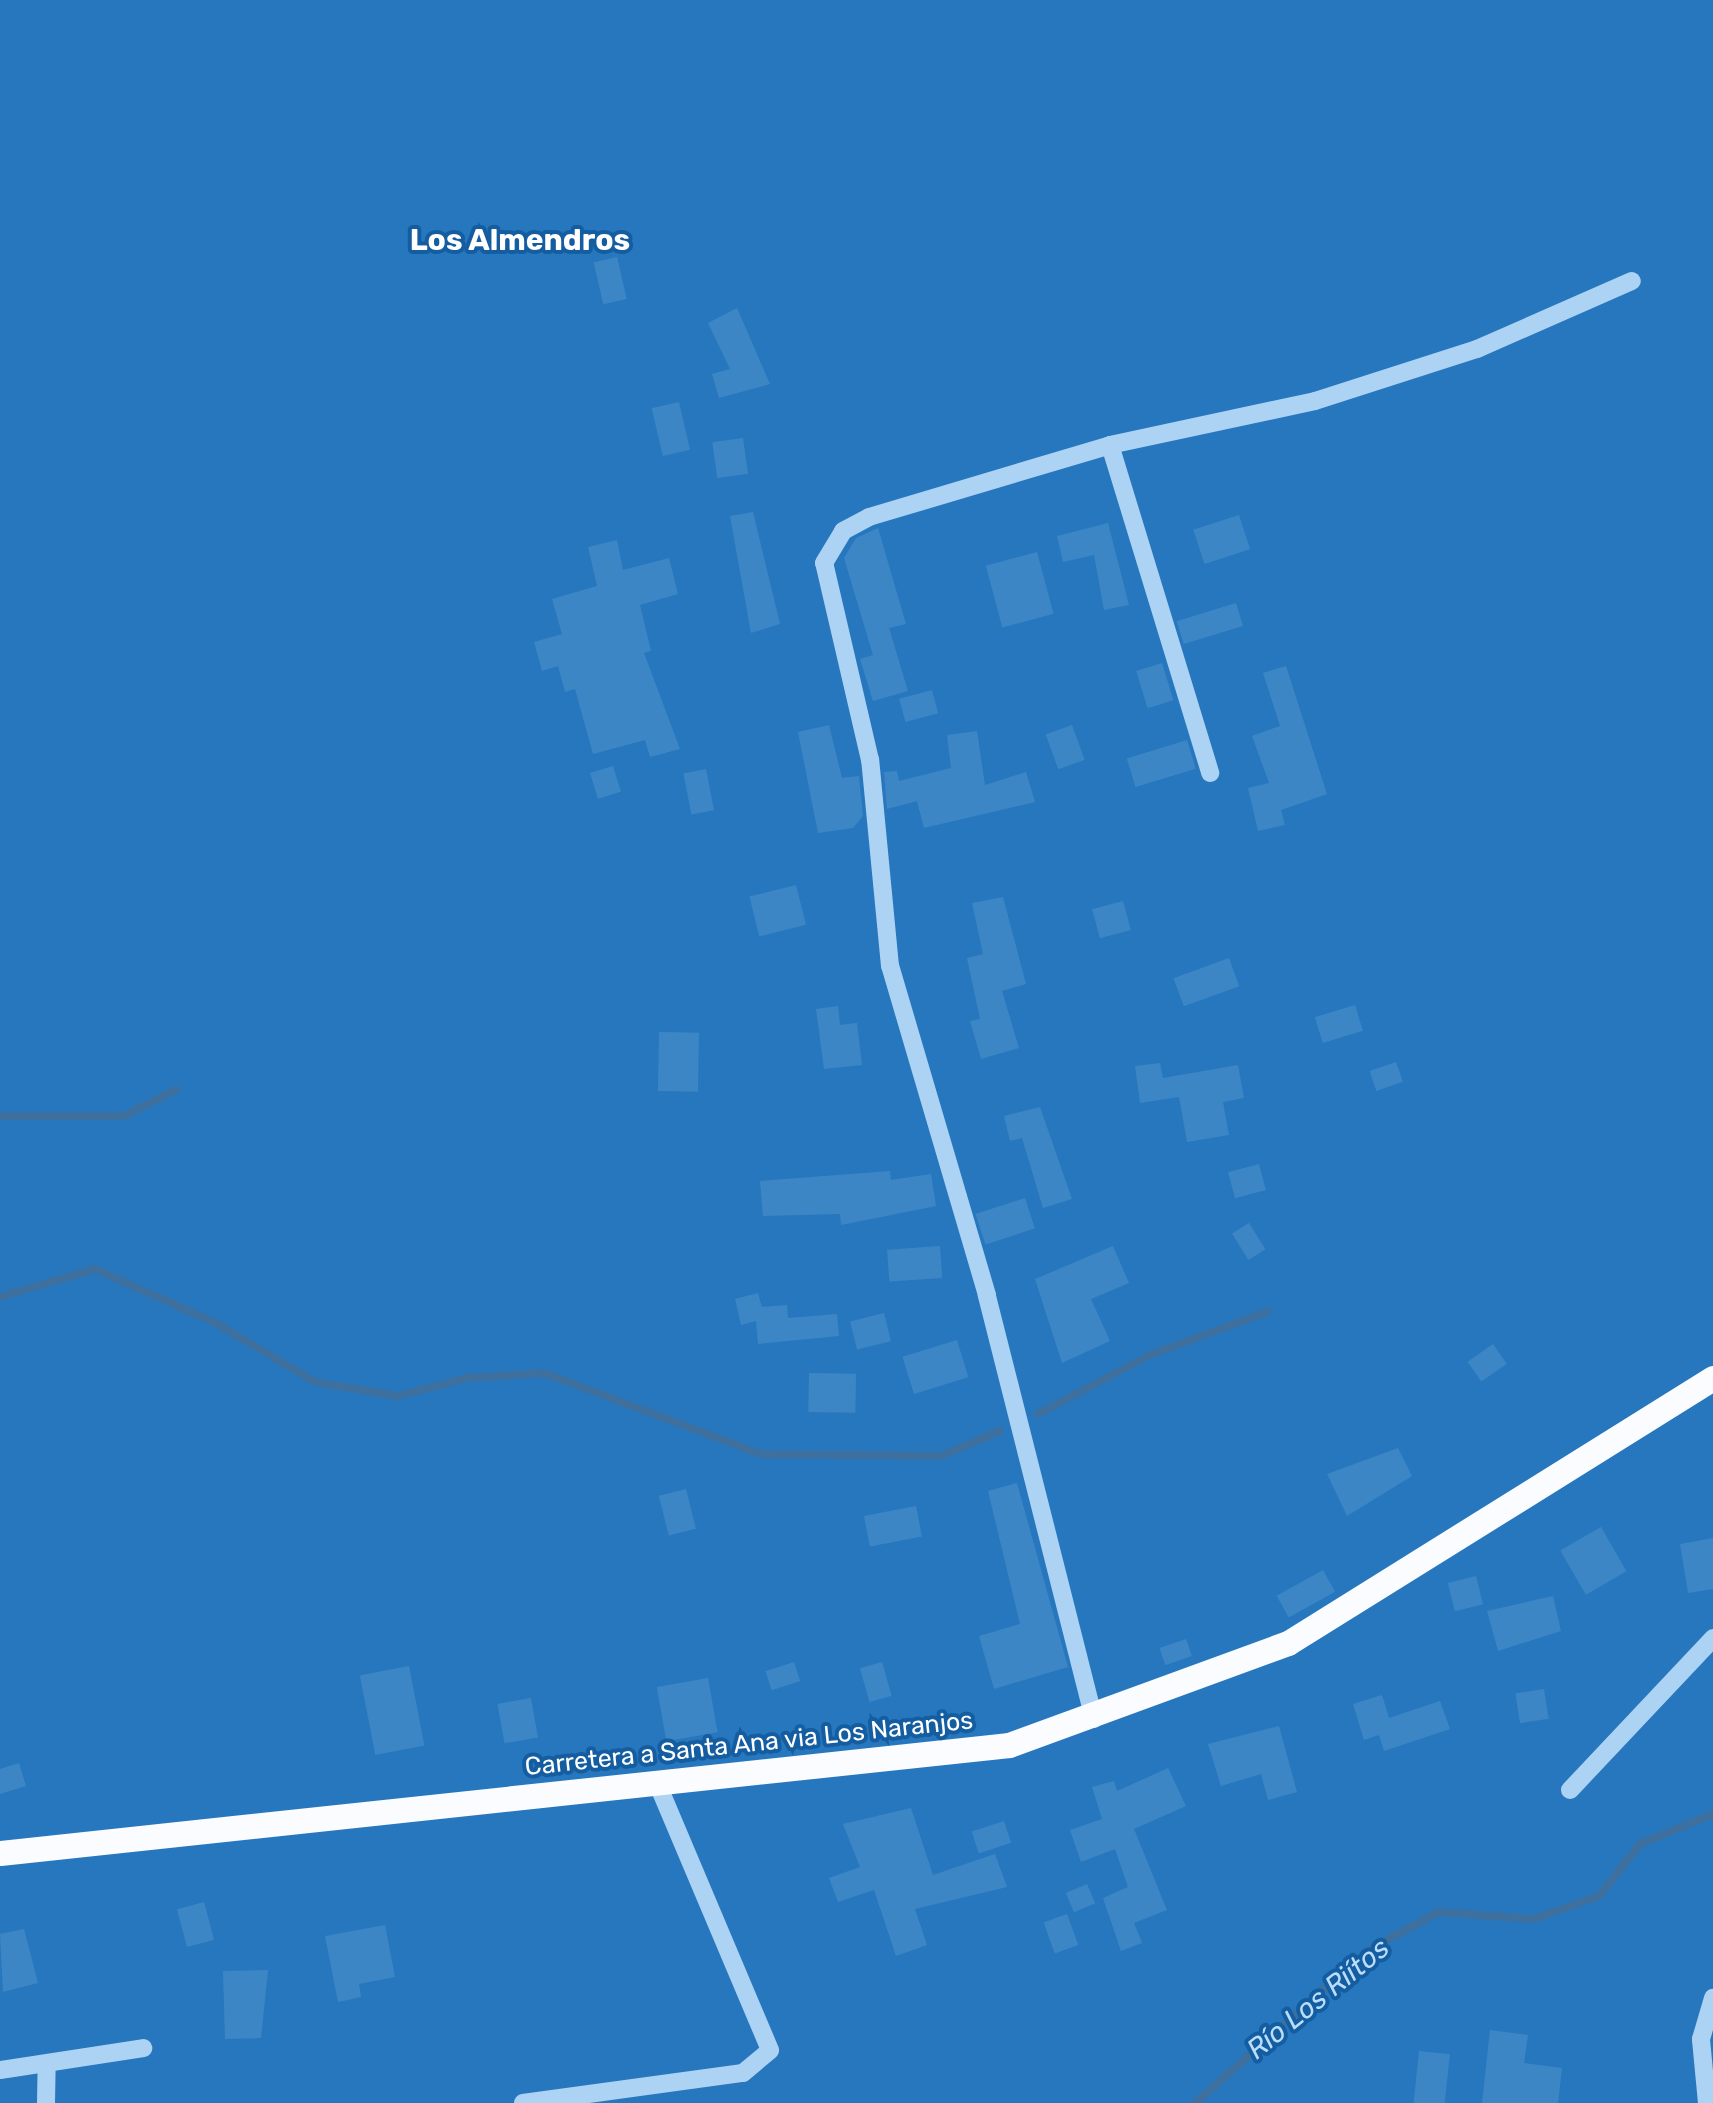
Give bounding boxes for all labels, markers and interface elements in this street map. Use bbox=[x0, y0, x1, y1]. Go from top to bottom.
district label: Los Almendros bbox=[409, 222, 631, 258]
street label: Carretera a Santa Ana via Los Naranjos bbox=[523, 1705, 975, 1783]
water label: Río Los Riítos bbox=[1240, 1931, 1396, 2067]

